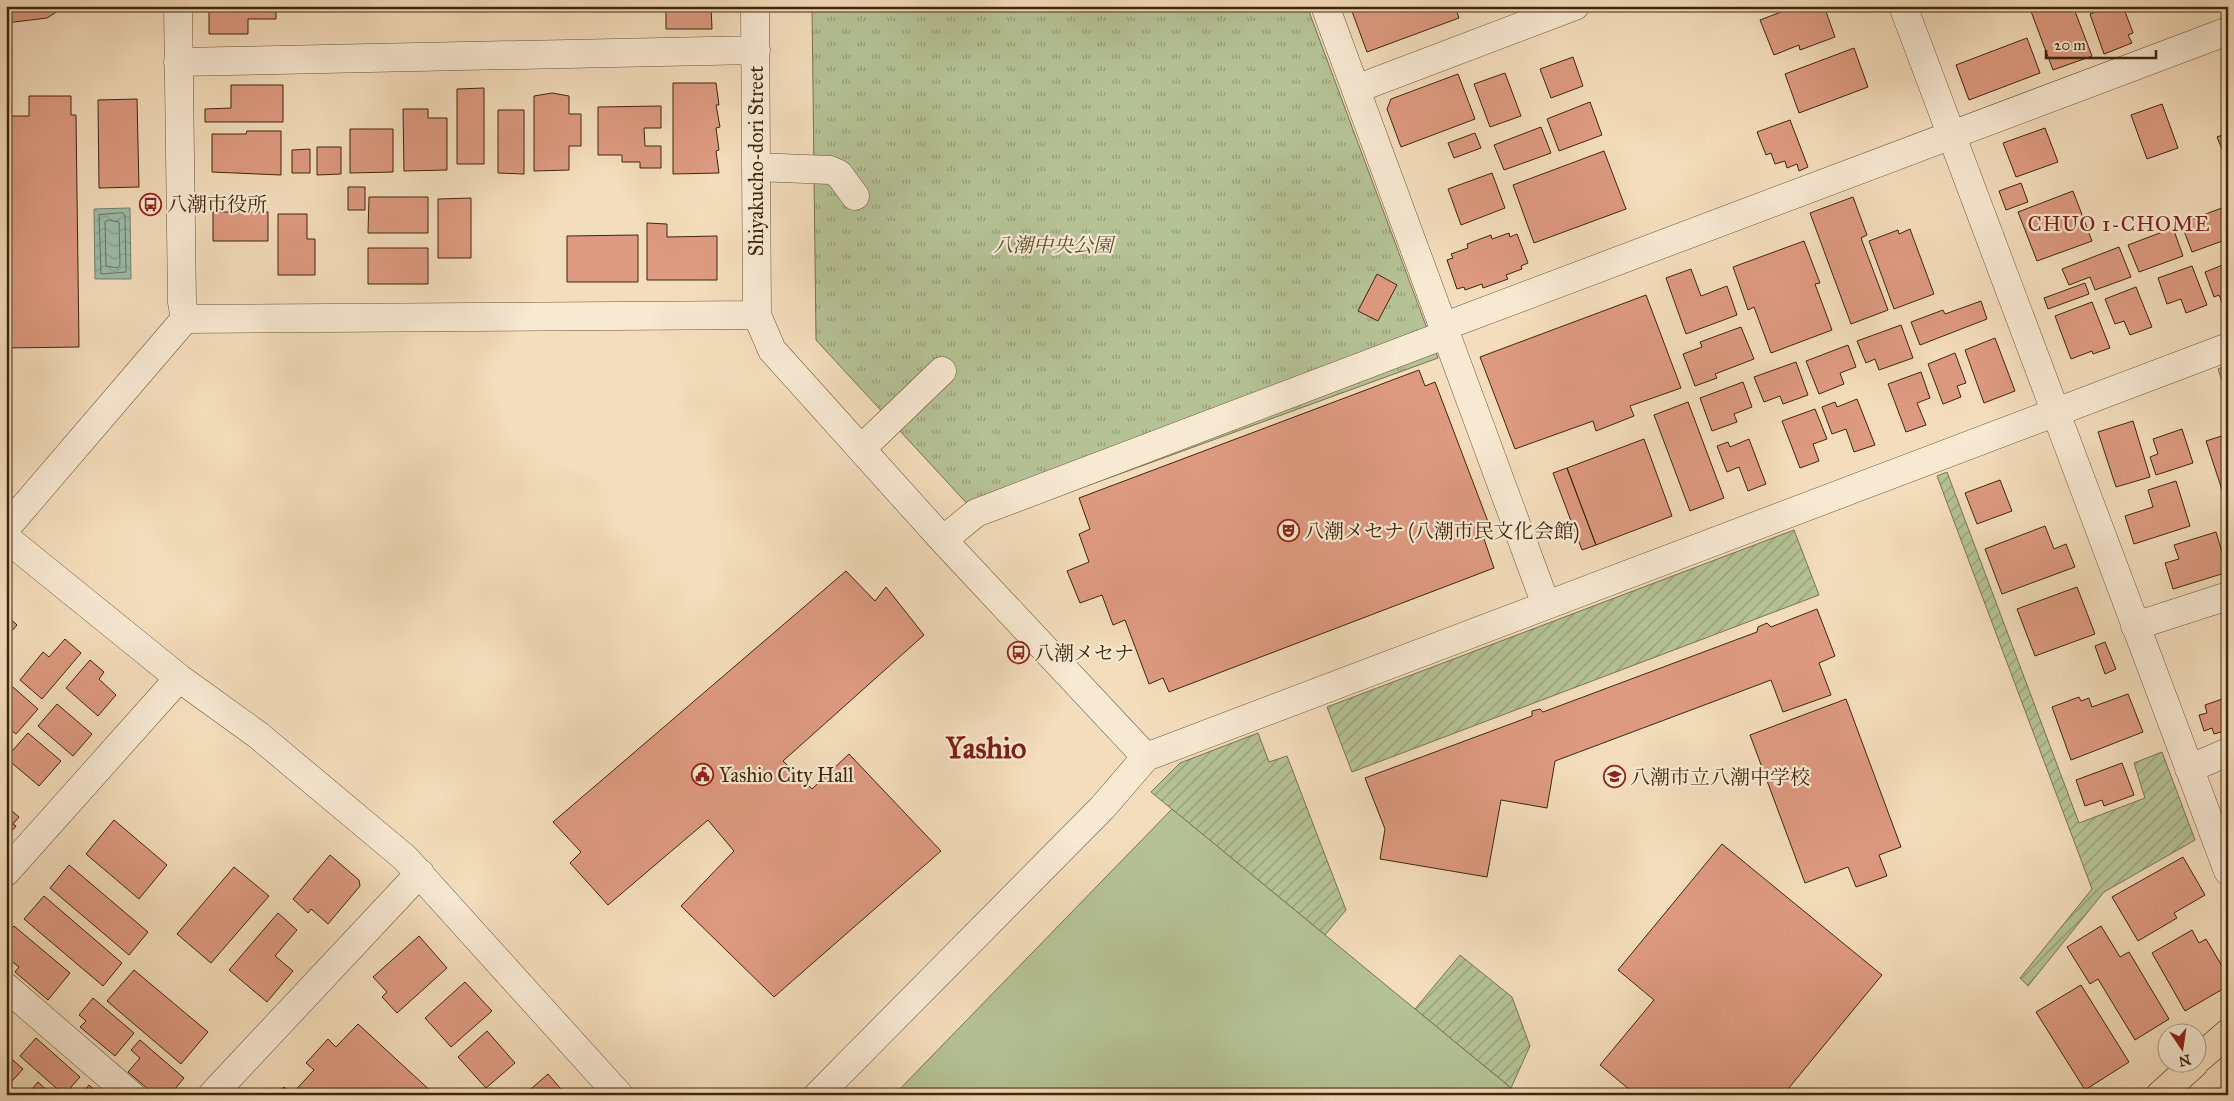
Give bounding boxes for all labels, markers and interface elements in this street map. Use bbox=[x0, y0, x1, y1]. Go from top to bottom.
scale bar bbox=[2046, 28, 2156, 60]
text: 20 m bbox=[2054, 36, 2086, 54]
street label: Shiyakucho-dori Street bbox=[744, 66, 768, 256]
bus stop icon: 八潮市役所 bbox=[139, 192, 163, 216]
place label: 八潮市役所 bbox=[167, 192, 267, 216]
district label: CHUO 1-CHOME bbox=[2027, 211, 2211, 237]
park label: 八潮中央公園 bbox=[993, 233, 1116, 257]
theatre icon: 八潮メセナ (八潮市民文化会館) bbox=[1276, 519, 1300, 543]
place label: 八潮メセナ (八潮市民文化会館) bbox=[1304, 519, 1579, 544]
bus stop icon: 八潮メセナ bbox=[1006, 641, 1030, 665]
place label: 八潮メセナ bbox=[1034, 641, 1134, 665]
district label: Yashio bbox=[945, 730, 1026, 766]
public building icon: Yashio City Hall bbox=[691, 763, 715, 787]
place label: Yashio City Hall bbox=[719, 763, 854, 787]
school or university icon: 八潮市立八潮中学校 bbox=[1602, 765, 1626, 789]
place label: 八潮市立八潮中学校 bbox=[1630, 765, 1810, 789]
north arrow bbox=[2156, 1024, 2206, 1074]
text: N bbox=[2177, 1051, 2193, 1070]

